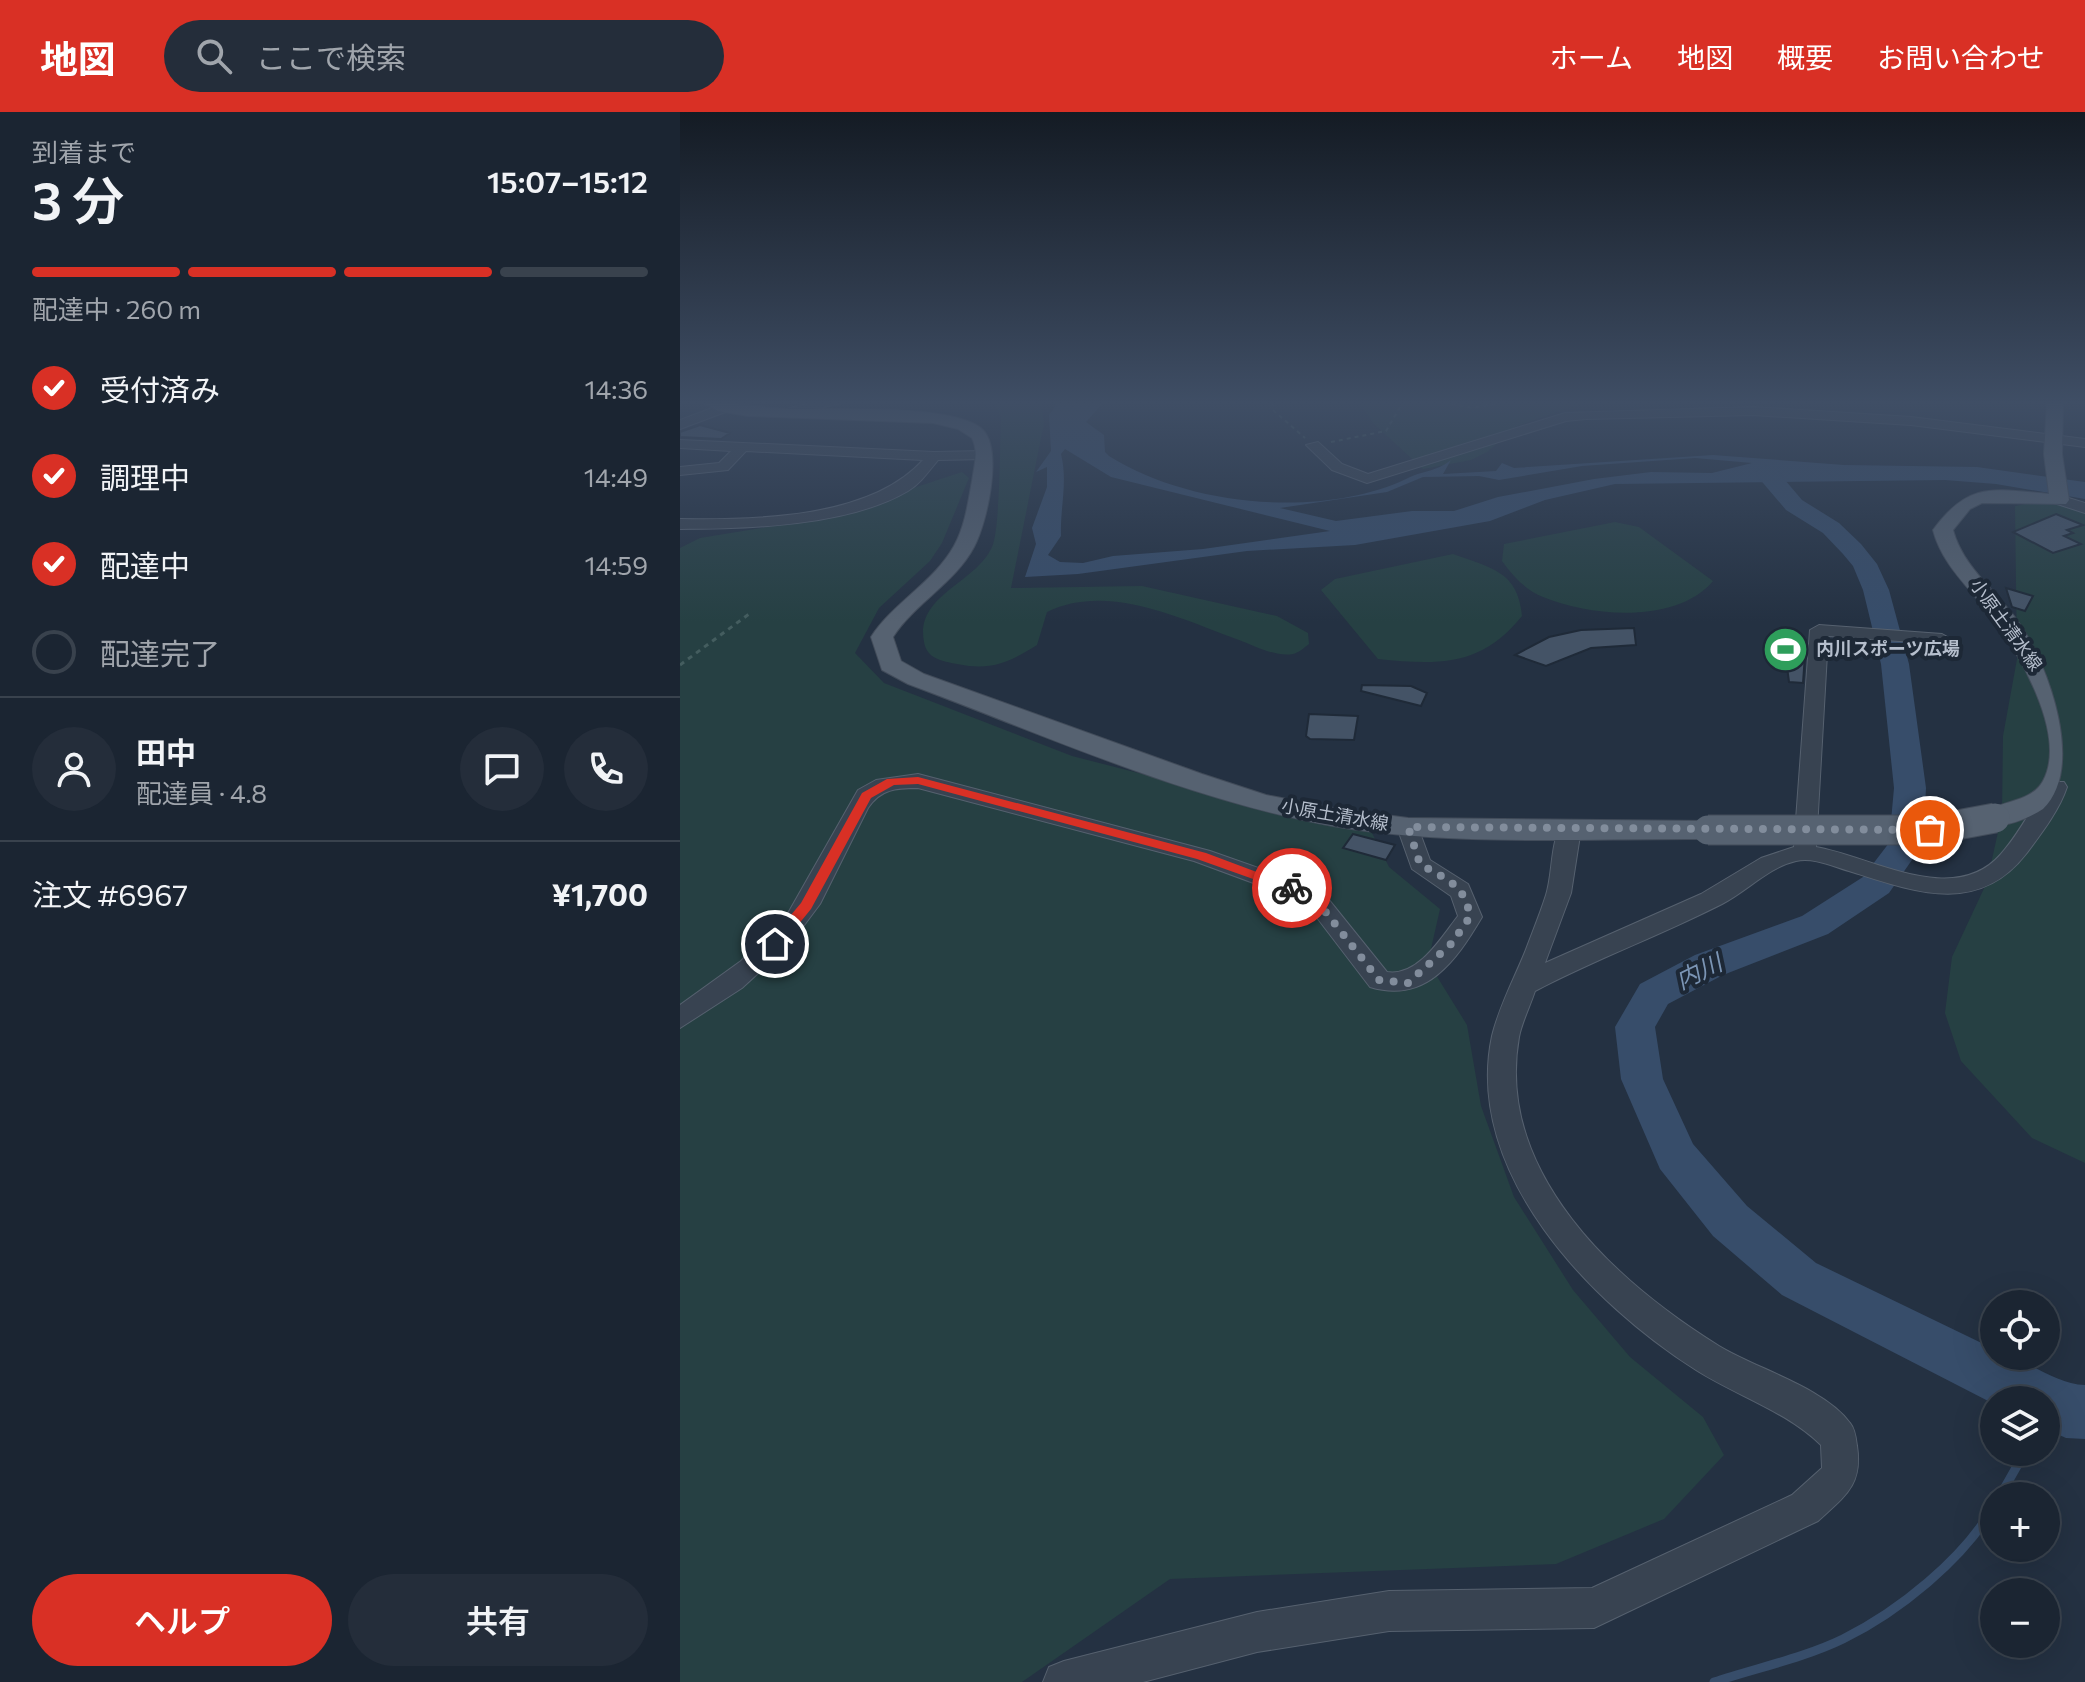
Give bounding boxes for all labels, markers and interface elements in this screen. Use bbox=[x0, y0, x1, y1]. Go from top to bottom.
search box bbox=[164, 20, 724, 92]
text: 地図 bbox=[40, 34, 116, 81]
icon: search bbox=[192, 34, 236, 78]
text: ここで検索 bbox=[256, 38, 406, 75]
text: ホーム bbox=[1550, 40, 1633, 74]
text: 地図 bbox=[1677, 40, 1733, 74]
text: 概要 bbox=[1777, 40, 1833, 74]
text: お問い合わせ bbox=[1877, 40, 2045, 74]
text: 到着まで bbox=[32, 136, 136, 167]
text: 15:07–15:12 bbox=[487, 162, 648, 199]
text: 3 分 bbox=[32, 167, 124, 231]
text: 配達中 · 260 m bbox=[32, 293, 201, 324]
icon: check bbox=[32, 366, 76, 410]
text: 受付済み bbox=[100, 370, 220, 407]
text: 14:36 bbox=[585, 373, 648, 404]
icon: check bbox=[32, 454, 76, 498]
text: 調理中 bbox=[100, 458, 190, 495]
text: 14:49 bbox=[584, 461, 648, 492]
icon: check bbox=[32, 542, 76, 586]
text: 配達中 bbox=[100, 546, 190, 583]
text: 14:59 bbox=[584, 549, 648, 580]
street label: 小原土清水線 bbox=[1966, 574, 2047, 675]
sports icon: 内川スポーツ広場 bbox=[1761, 625, 1809, 673]
text: 配達完了 bbox=[100, 634, 220, 671]
place label: 内川スポーツ広場 bbox=[1816, 637, 1960, 659]
button: person bbox=[32, 727, 116, 811]
button: chat bbox=[460, 727, 544, 811]
button: phone bbox=[564, 727, 648, 811]
text: 田中 bbox=[136, 733, 196, 770]
text: 配達員 · 4.8 bbox=[136, 777, 267, 808]
street label: 小原土清水線 bbox=[1280, 794, 1390, 834]
pin bbox=[1896, 796, 1964, 864]
icon: bag bbox=[1908, 808, 1952, 852]
courier bbox=[1252, 848, 1332, 928]
icon: bike bbox=[1270, 866, 1314, 910]
text: 注文 #6967 bbox=[32, 875, 188, 912]
text: ¥1,700 bbox=[552, 875, 648, 912]
pin bbox=[741, 910, 809, 978]
icon: home bbox=[753, 922, 797, 966]
water label: 内川 bbox=[1670, 946, 1729, 994]
map controls bbox=[1980, 1290, 2060, 1658]
button: locate bbox=[1980, 1290, 2060, 1370]
button: layers bbox=[1980, 1386, 2060, 1466]
button: + bbox=[1980, 1482, 2060, 1562]
button: ヘルプ bbox=[32, 1574, 332, 1666]
button: 共有 bbox=[348, 1574, 648, 1666]
button: − bbox=[1980, 1578, 2060, 1658]

